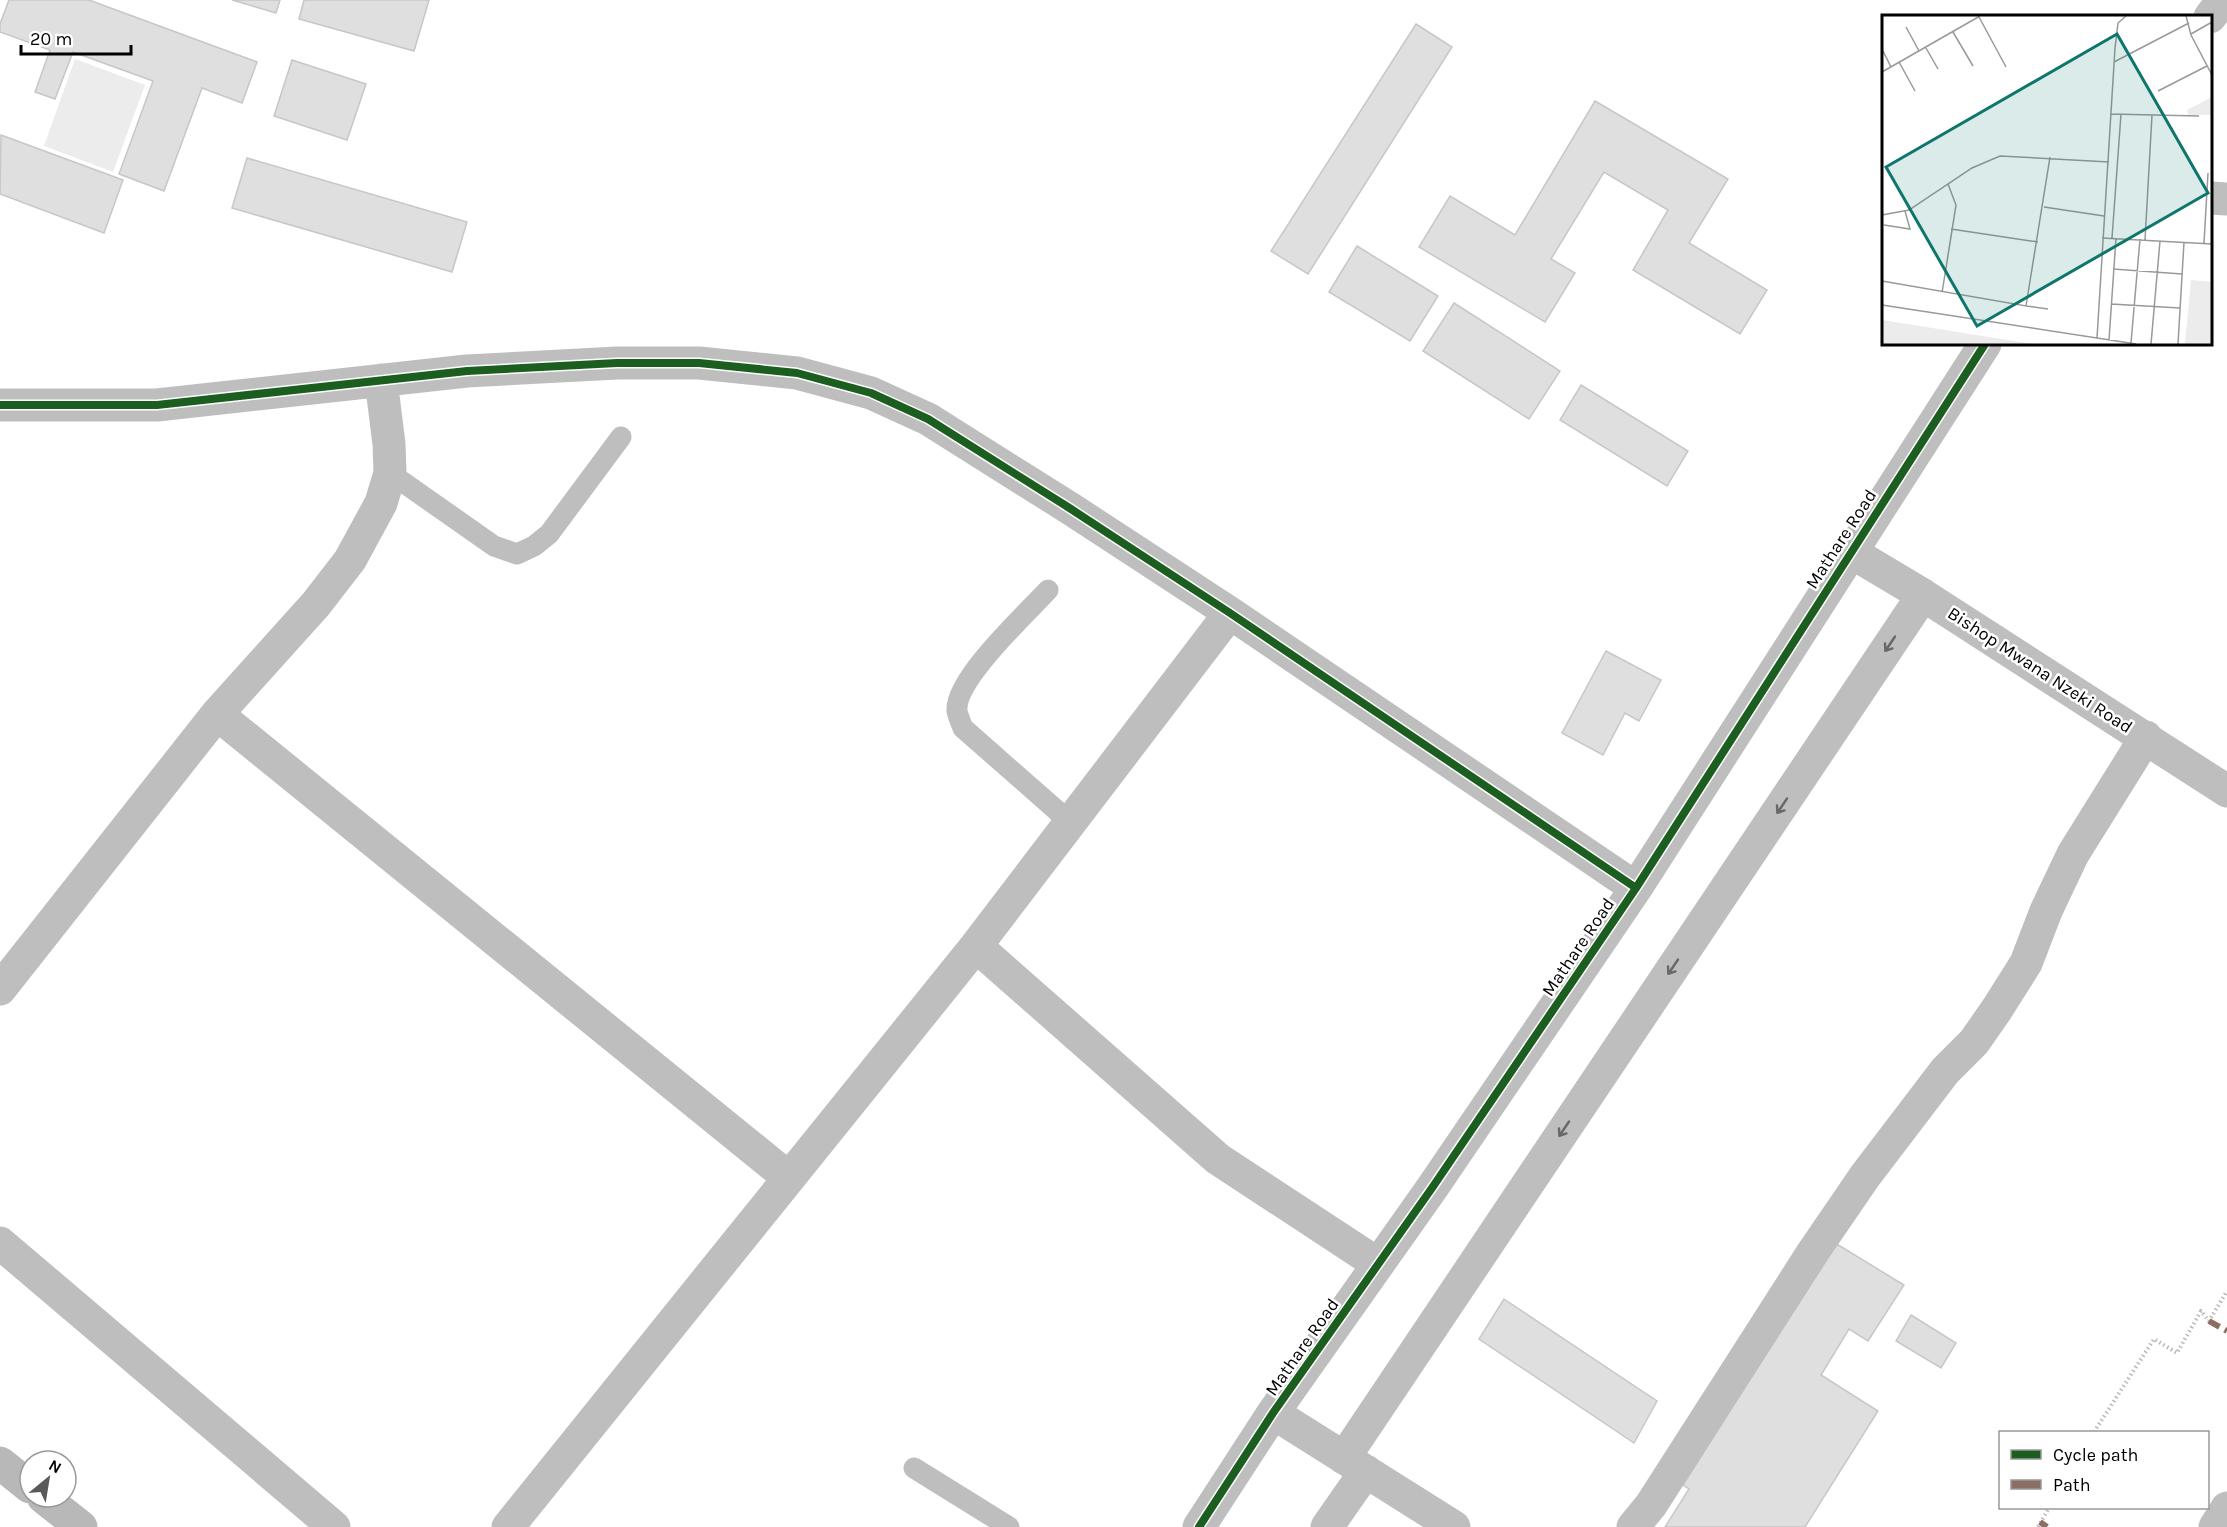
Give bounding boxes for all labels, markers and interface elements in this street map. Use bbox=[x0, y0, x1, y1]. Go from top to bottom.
inset map bbox=[1882, 15, 2212, 345]
scale bar bbox=[21, 18, 130, 56]
text: 20 m bbox=[30, 28, 72, 50]
street label: Mathare Road bbox=[1801, 485, 1881, 593]
street label: Bishop Mwana Nzeki Road bbox=[1943, 602, 2137, 738]
one-way arrow bbox=[1884, 635, 1896, 651]
one-way arrow bbox=[1775, 797, 1788, 814]
street label: Mathare Road bbox=[1537, 894, 1619, 1000]
one-way arrow bbox=[1667, 959, 1679, 975]
one-way arrow bbox=[1558, 1121, 1570, 1137]
street label: Mathare Road bbox=[1260, 1294, 1344, 1400]
legend bbox=[1999, 1431, 2209, 1509]
text: Cycle path bbox=[2053, 1444, 2138, 1466]
north arrow bbox=[18, 1449, 78, 1509]
text: N bbox=[46, 1455, 65, 1478]
text: Path bbox=[2053, 1474, 2091, 1496]

